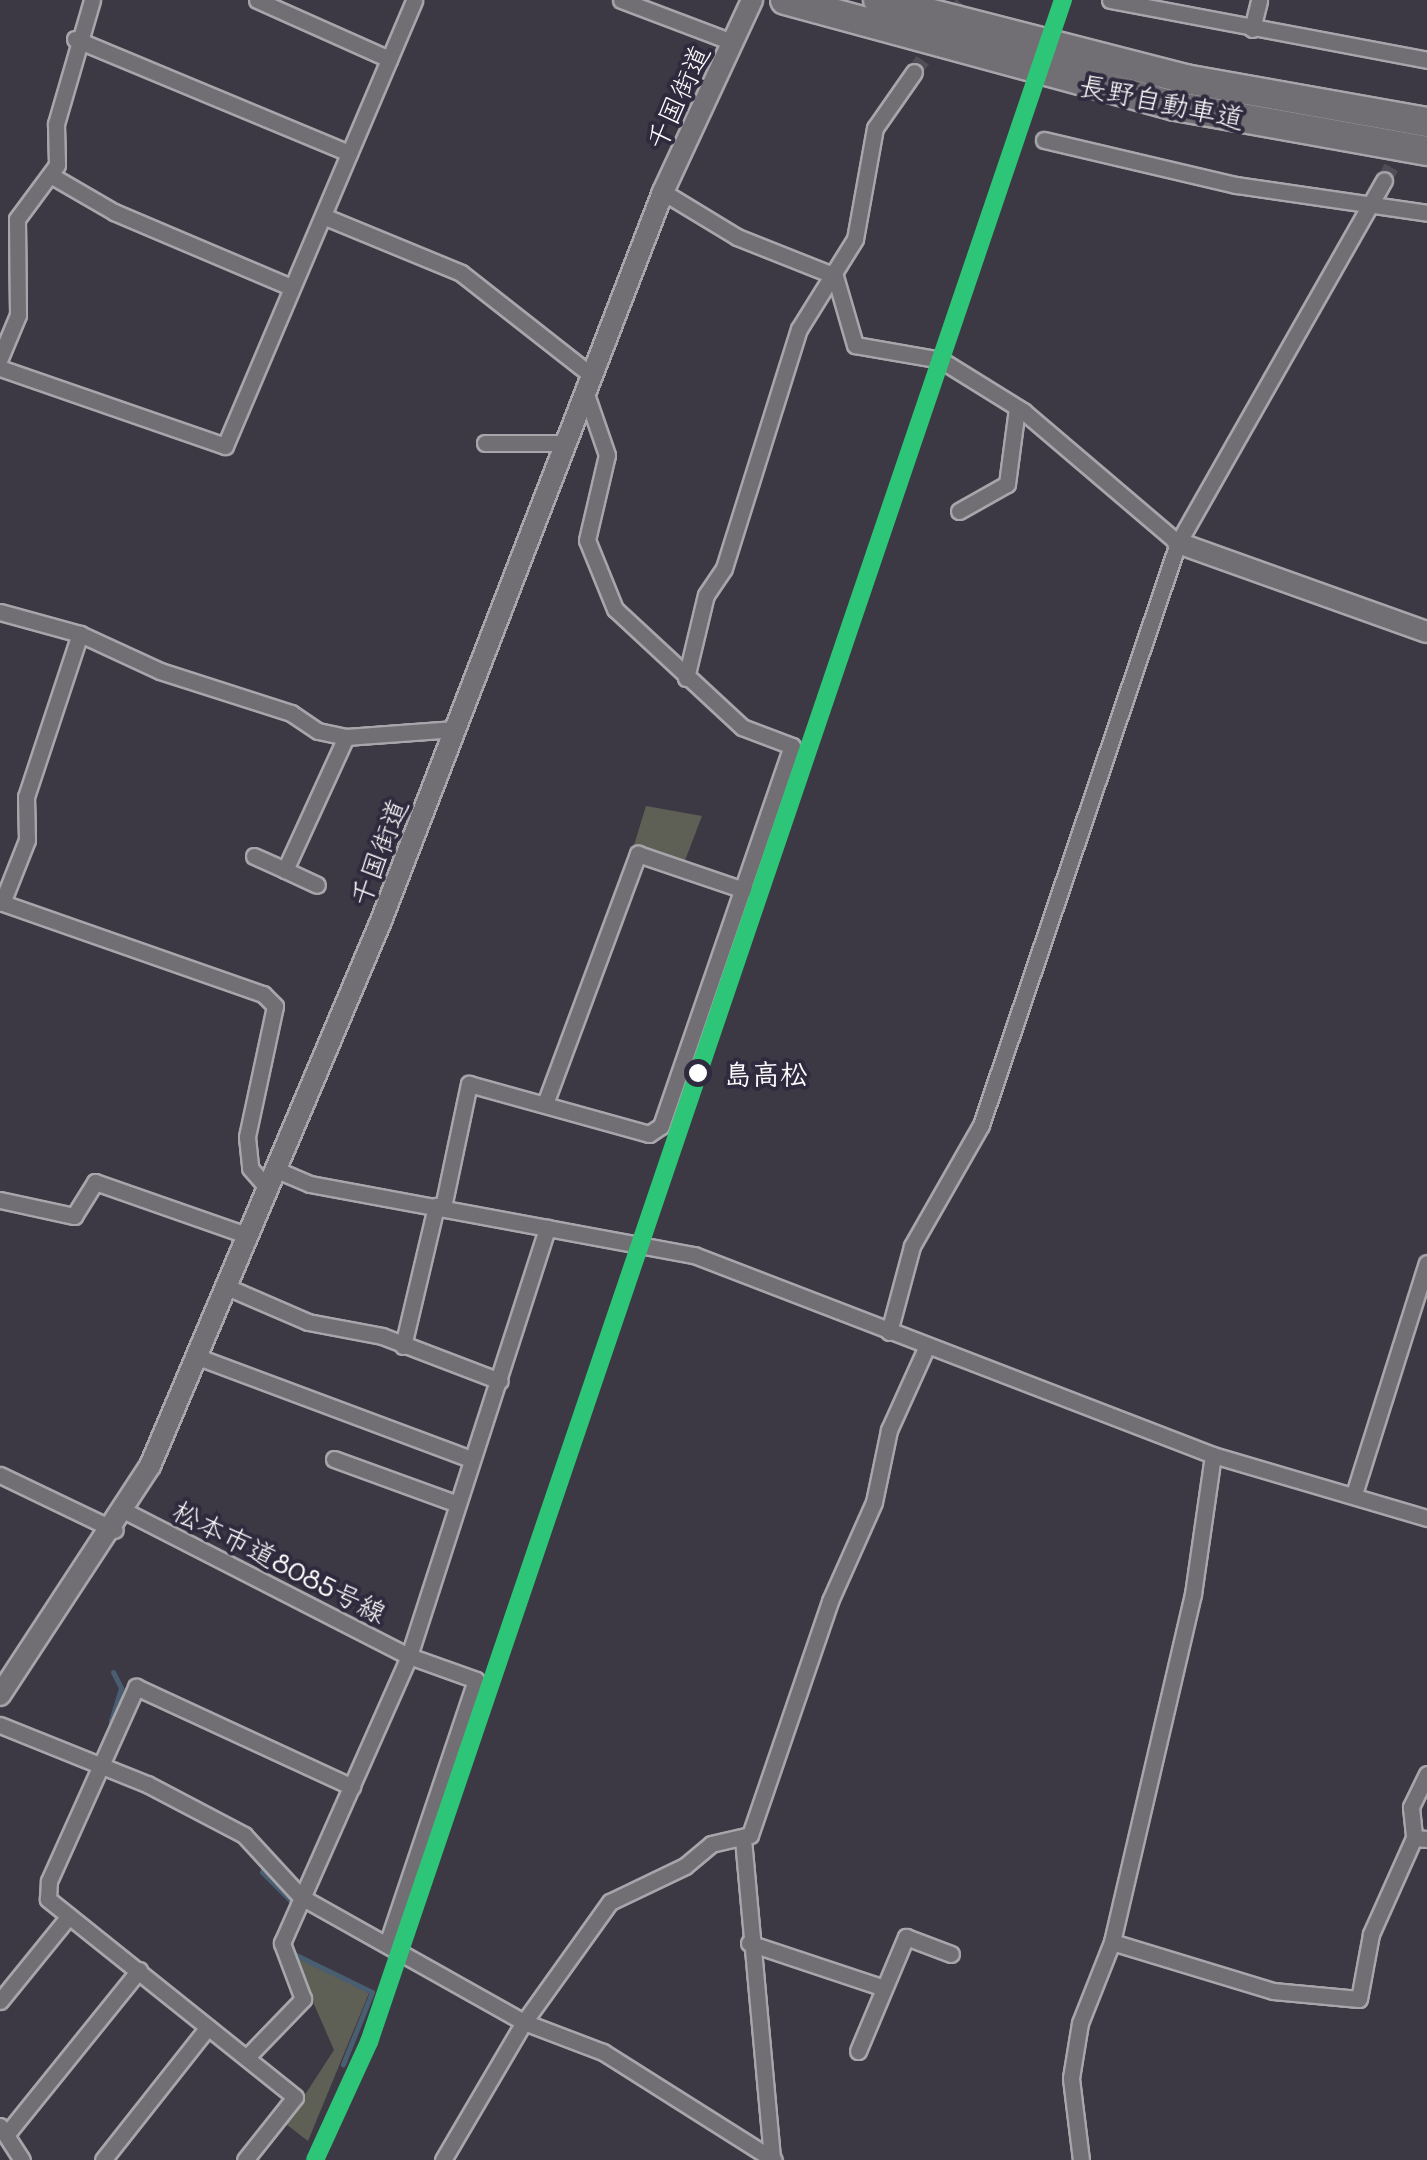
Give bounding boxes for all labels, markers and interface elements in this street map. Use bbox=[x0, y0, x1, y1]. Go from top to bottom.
street label: 千国街道 bbox=[638, 39, 716, 155]
street label: 長野自動車道 bbox=[1076, 67, 1248, 135]
street label: 千国街道 bbox=[342, 794, 414, 910]
marker: 島高松 bbox=[681, 1056, 715, 1090]
place label: 島高松 bbox=[724, 1056, 808, 1090]
street label: 松本市道8085号線 bbox=[167, 1493, 393, 1629]

